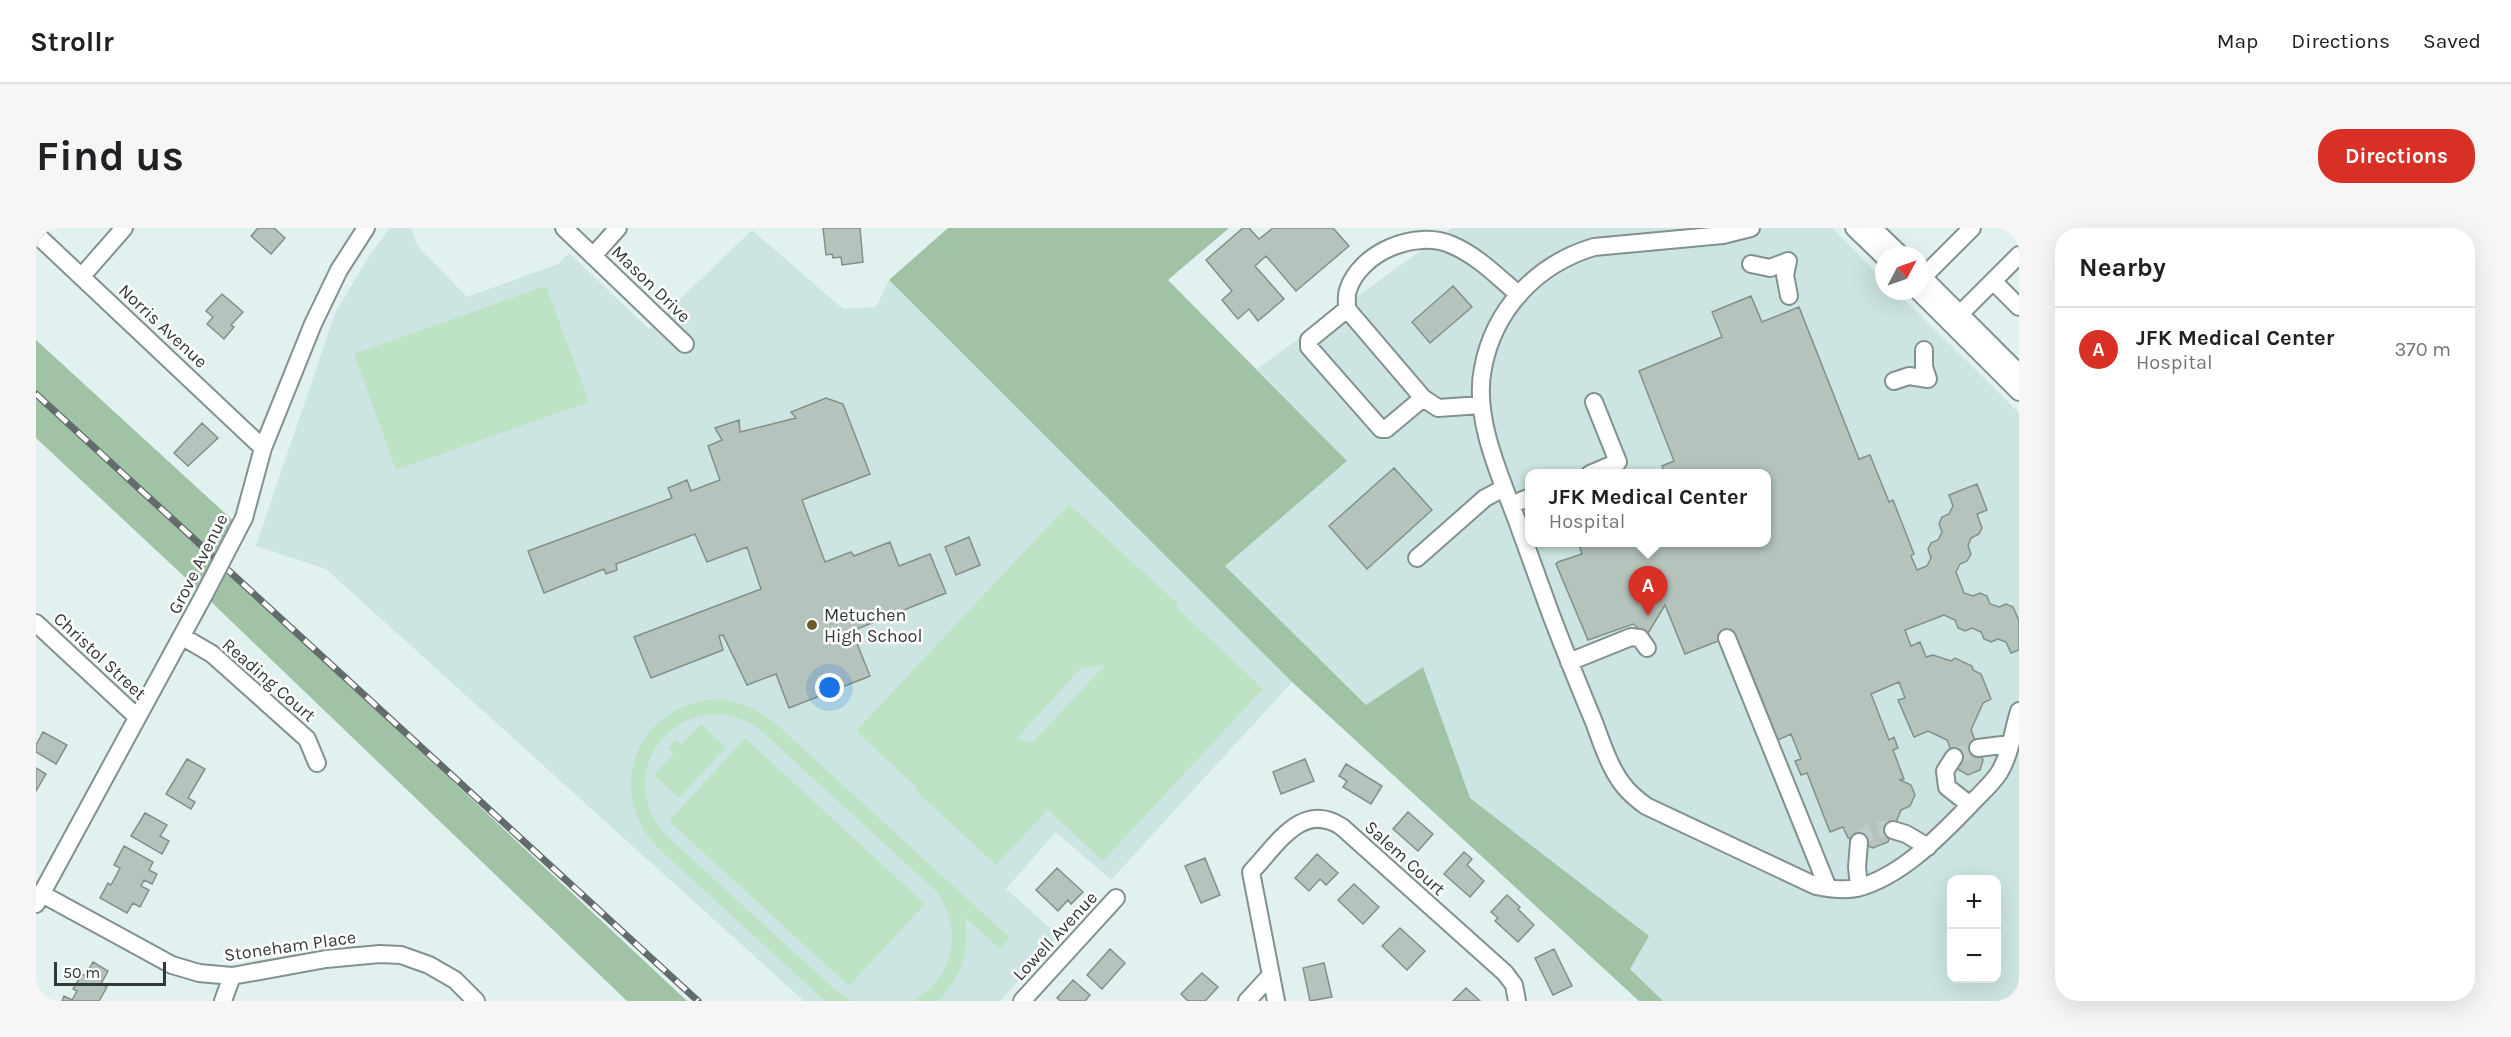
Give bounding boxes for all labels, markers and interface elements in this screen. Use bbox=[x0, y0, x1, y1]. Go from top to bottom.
text: Strollr bbox=[30, 25, 114, 58]
text: Map bbox=[2217, 29, 2258, 53]
text: Directions bbox=[2291, 29, 2390, 53]
text: Saved bbox=[2423, 29, 2481, 53]
button: Directions bbox=[2318, 129, 2475, 183]
text: Find us bbox=[36, 131, 184, 181]
street label: Mason Drive bbox=[607, 241, 695, 327]
north arrow bbox=[1875, 246, 1929, 300]
text: Nearby bbox=[2079, 252, 2166, 283]
street label: Norris Avenue bbox=[114, 279, 212, 373]
text: JFK Medical Center bbox=[2136, 325, 2334, 351]
text: A bbox=[2092, 338, 2105, 361]
text: 370 m bbox=[2394, 338, 2451, 361]
text: Hospital bbox=[2136, 351, 2213, 374]
popup bbox=[1525, 469, 1771, 547]
text: JFK Medical Center bbox=[1549, 484, 1747, 510]
street label: Grove Avenue bbox=[163, 510, 233, 618]
text: Hospital bbox=[1549, 510, 1625, 533]
pin: A bbox=[1628, 566, 1668, 616]
place label: Metuchen High School bbox=[824, 604, 922, 647]
street label: Christol Street bbox=[49, 608, 151, 705]
marker: Metuchen High School bbox=[805, 618, 819, 632]
street label: Reading Court bbox=[218, 633, 320, 727]
your location bbox=[815, 673, 844, 702]
street label: Salem Court bbox=[1360, 816, 1450, 900]
map controls bbox=[1947, 875, 2001, 983]
button: + bbox=[1947, 875, 2001, 929]
street label: Lowell Avenue bbox=[1008, 887, 1102, 985]
street label: Stoneham Place bbox=[223, 926, 357, 966]
button: − bbox=[1947, 929, 2001, 983]
scale bar bbox=[54, 959, 166, 986]
text: 50 m bbox=[63, 963, 100, 982]

